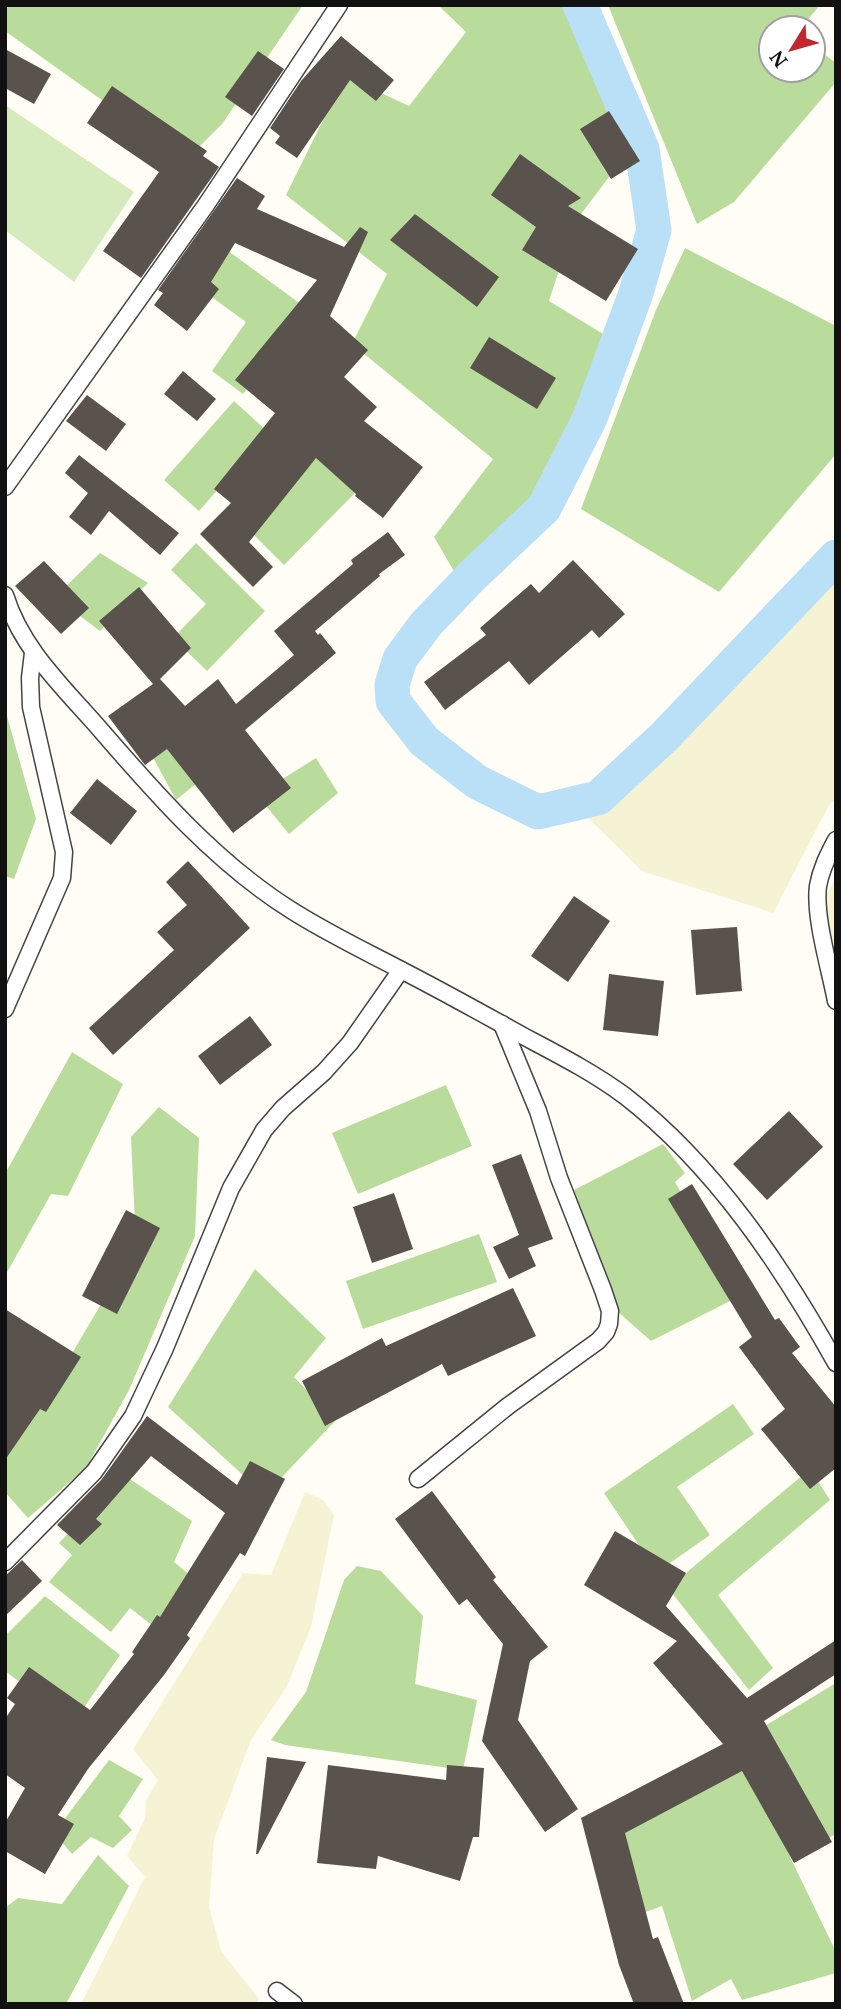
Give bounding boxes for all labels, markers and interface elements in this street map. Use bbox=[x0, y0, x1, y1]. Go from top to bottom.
north arrow bbox=[757, 14, 827, 84]
text: N bbox=[764, 45, 793, 73]

